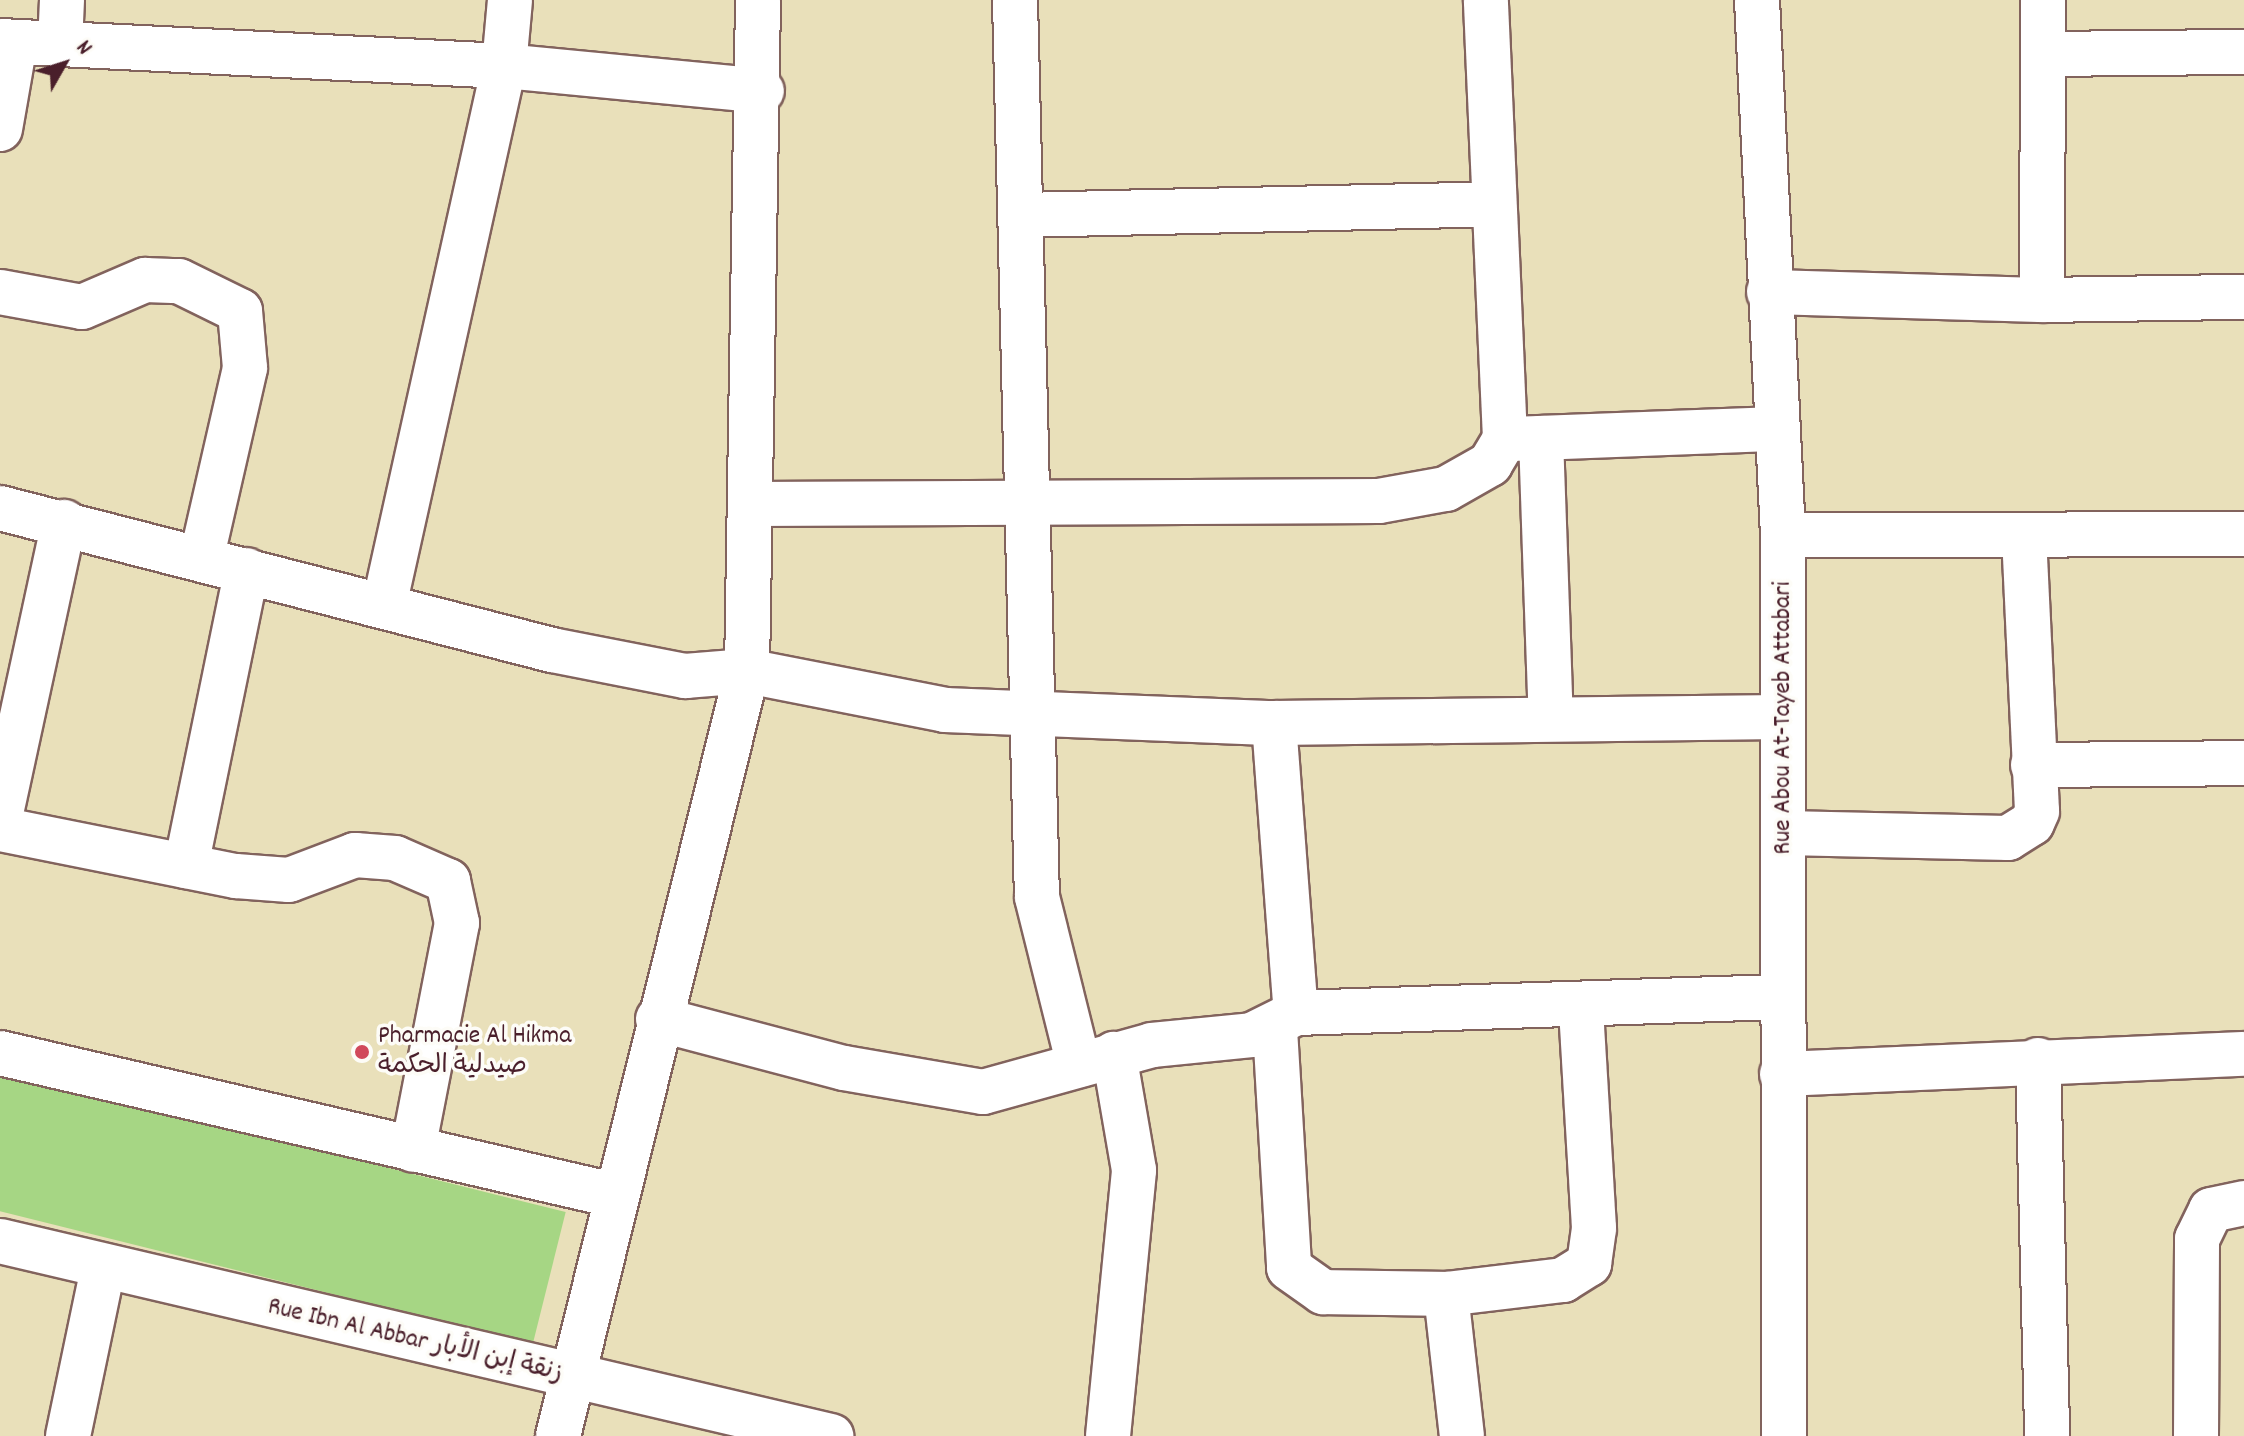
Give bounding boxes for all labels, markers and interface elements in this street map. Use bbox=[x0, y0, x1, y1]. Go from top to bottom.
north arrow bbox=[24, 24, 104, 104]
text: N bbox=[68, 35, 99, 63]
street label: Rue Abou At-Tayeb Attabari bbox=[1768, 581, 1800, 855]
place label: Pharmacie Al Hikma صيدلية الحكمة bbox=[378, 1021, 571, 1082]
marker: Pharmacie Al Hikma صيدلية الحكمة bbox=[353, 1043, 371, 1061]
street label: Rue Ibn Al Abbar زنقة إبن الأبار bbox=[265, 1292, 565, 1390]

